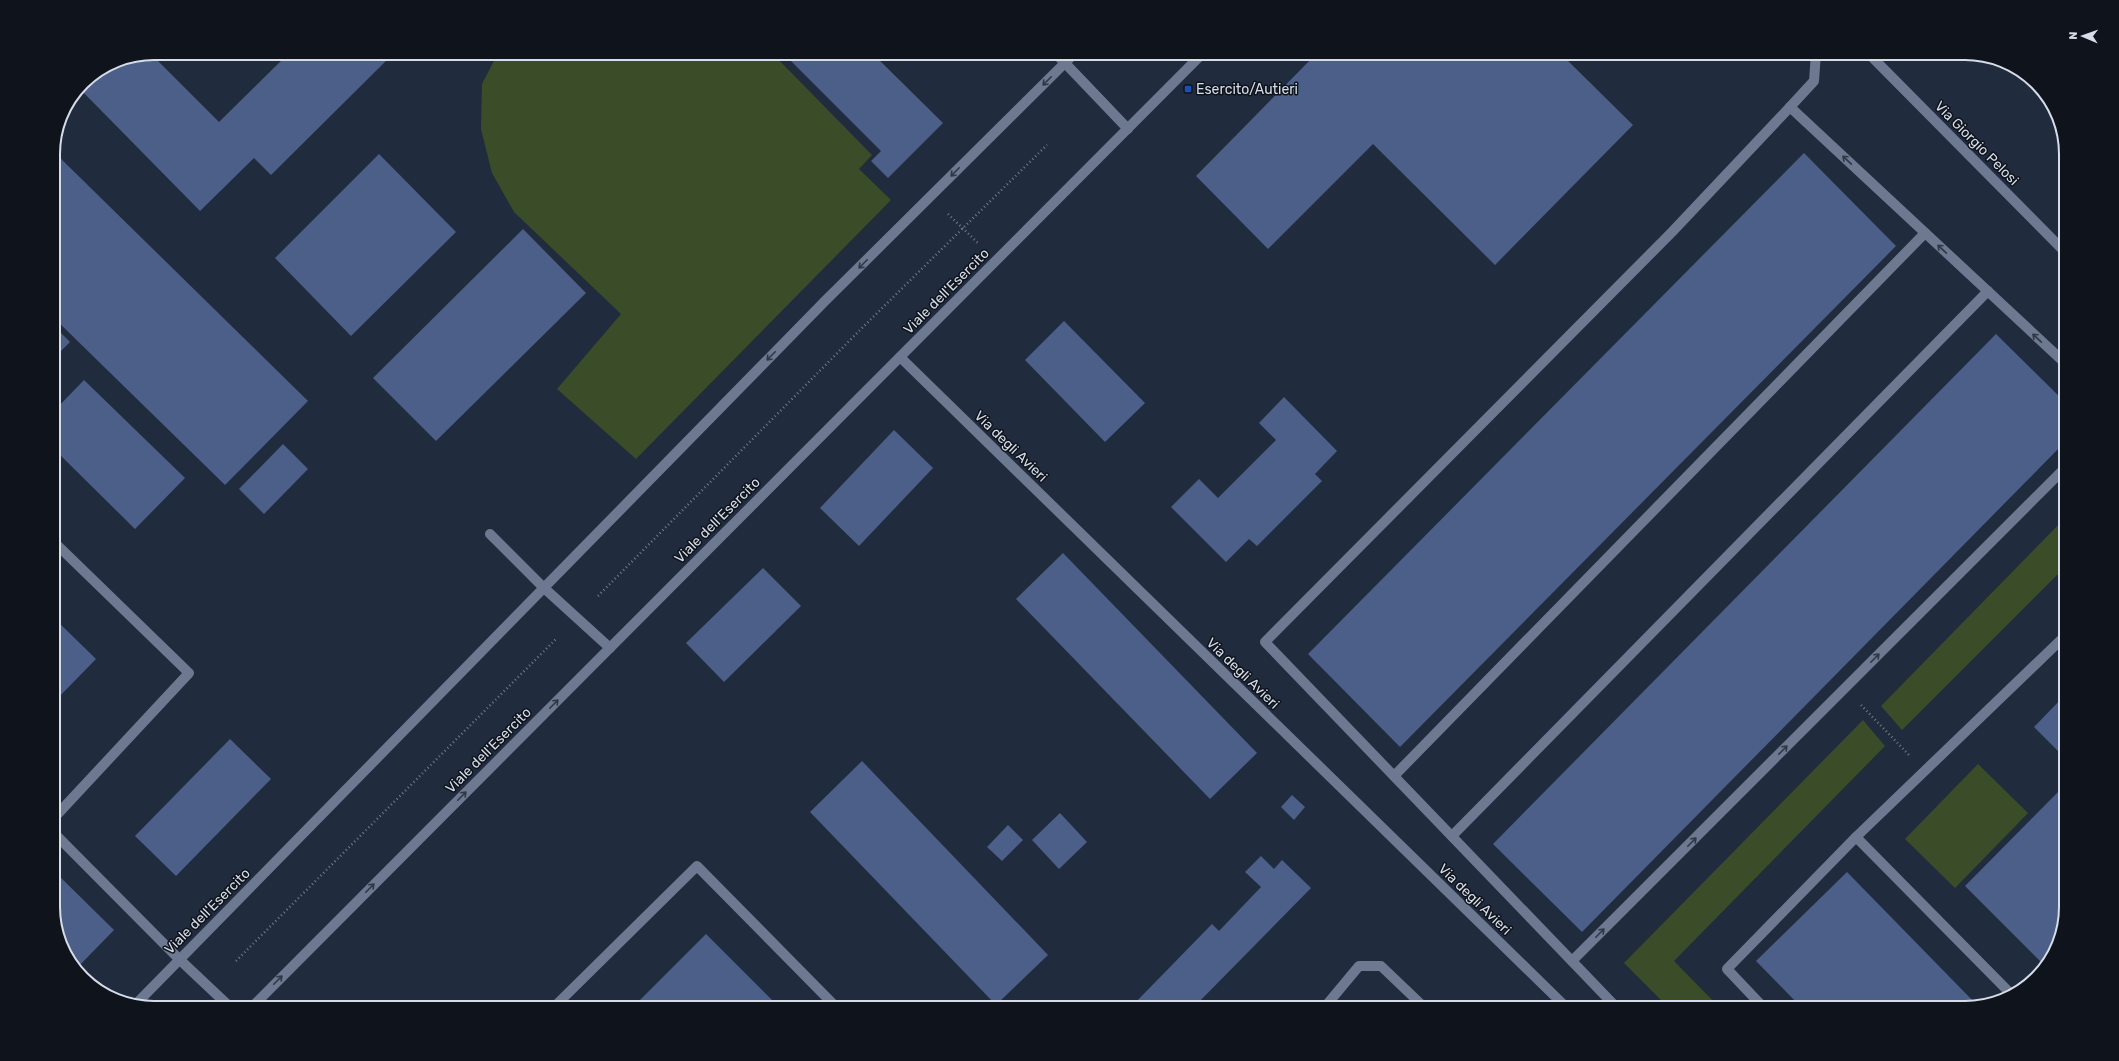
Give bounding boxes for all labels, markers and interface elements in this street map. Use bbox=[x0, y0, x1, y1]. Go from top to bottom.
north arrow bbox=[2063, 16, 2103, 56]
text: N bbox=[2067, 31, 2080, 40]
one-way arrow bbox=[1042, 76, 1052, 85]
place label: Esercito/Autieri bbox=[1196, 81, 1298, 98]
marker: Esercito/Autieri bbox=[1183, 84, 1193, 94]
street label: Via Giorgio Pelosi bbox=[1931, 98, 2022, 189]
one-way arrow bbox=[1842, 155, 1852, 165]
one-way arrow bbox=[950, 167, 960, 177]
one-way arrow bbox=[1937, 244, 1947, 254]
street label: Viale dell'Esercito bbox=[900, 245, 993, 338]
one-way arrow bbox=[858, 259, 868, 269]
one-way arrow bbox=[2032, 333, 2042, 342]
one-way arrow bbox=[766, 351, 776, 361]
street label: Via degli Avieri bbox=[971, 407, 1051, 485]
street label: Viale dell'Esercito bbox=[671, 474, 764, 567]
street label: Via degli Avieri bbox=[1203, 634, 1283, 712]
one-way arrow bbox=[1870, 653, 1880, 663]
one-way arrow bbox=[549, 699, 559, 709]
street label: Viale dell'Esercito bbox=[442, 704, 535, 797]
one-way arrow bbox=[1779, 745, 1788, 755]
one-way arrow bbox=[457, 791, 467, 801]
one-way arrow bbox=[1686, 837, 1696, 847]
street label: Via degli Avieri bbox=[1435, 860, 1515, 938]
street label: Viale dell'Esercito bbox=[161, 865, 254, 958]
one-way arrow bbox=[365, 883, 375, 893]
one-way arrow bbox=[1595, 928, 1605, 938]
one-way arrow bbox=[274, 975, 283, 985]

